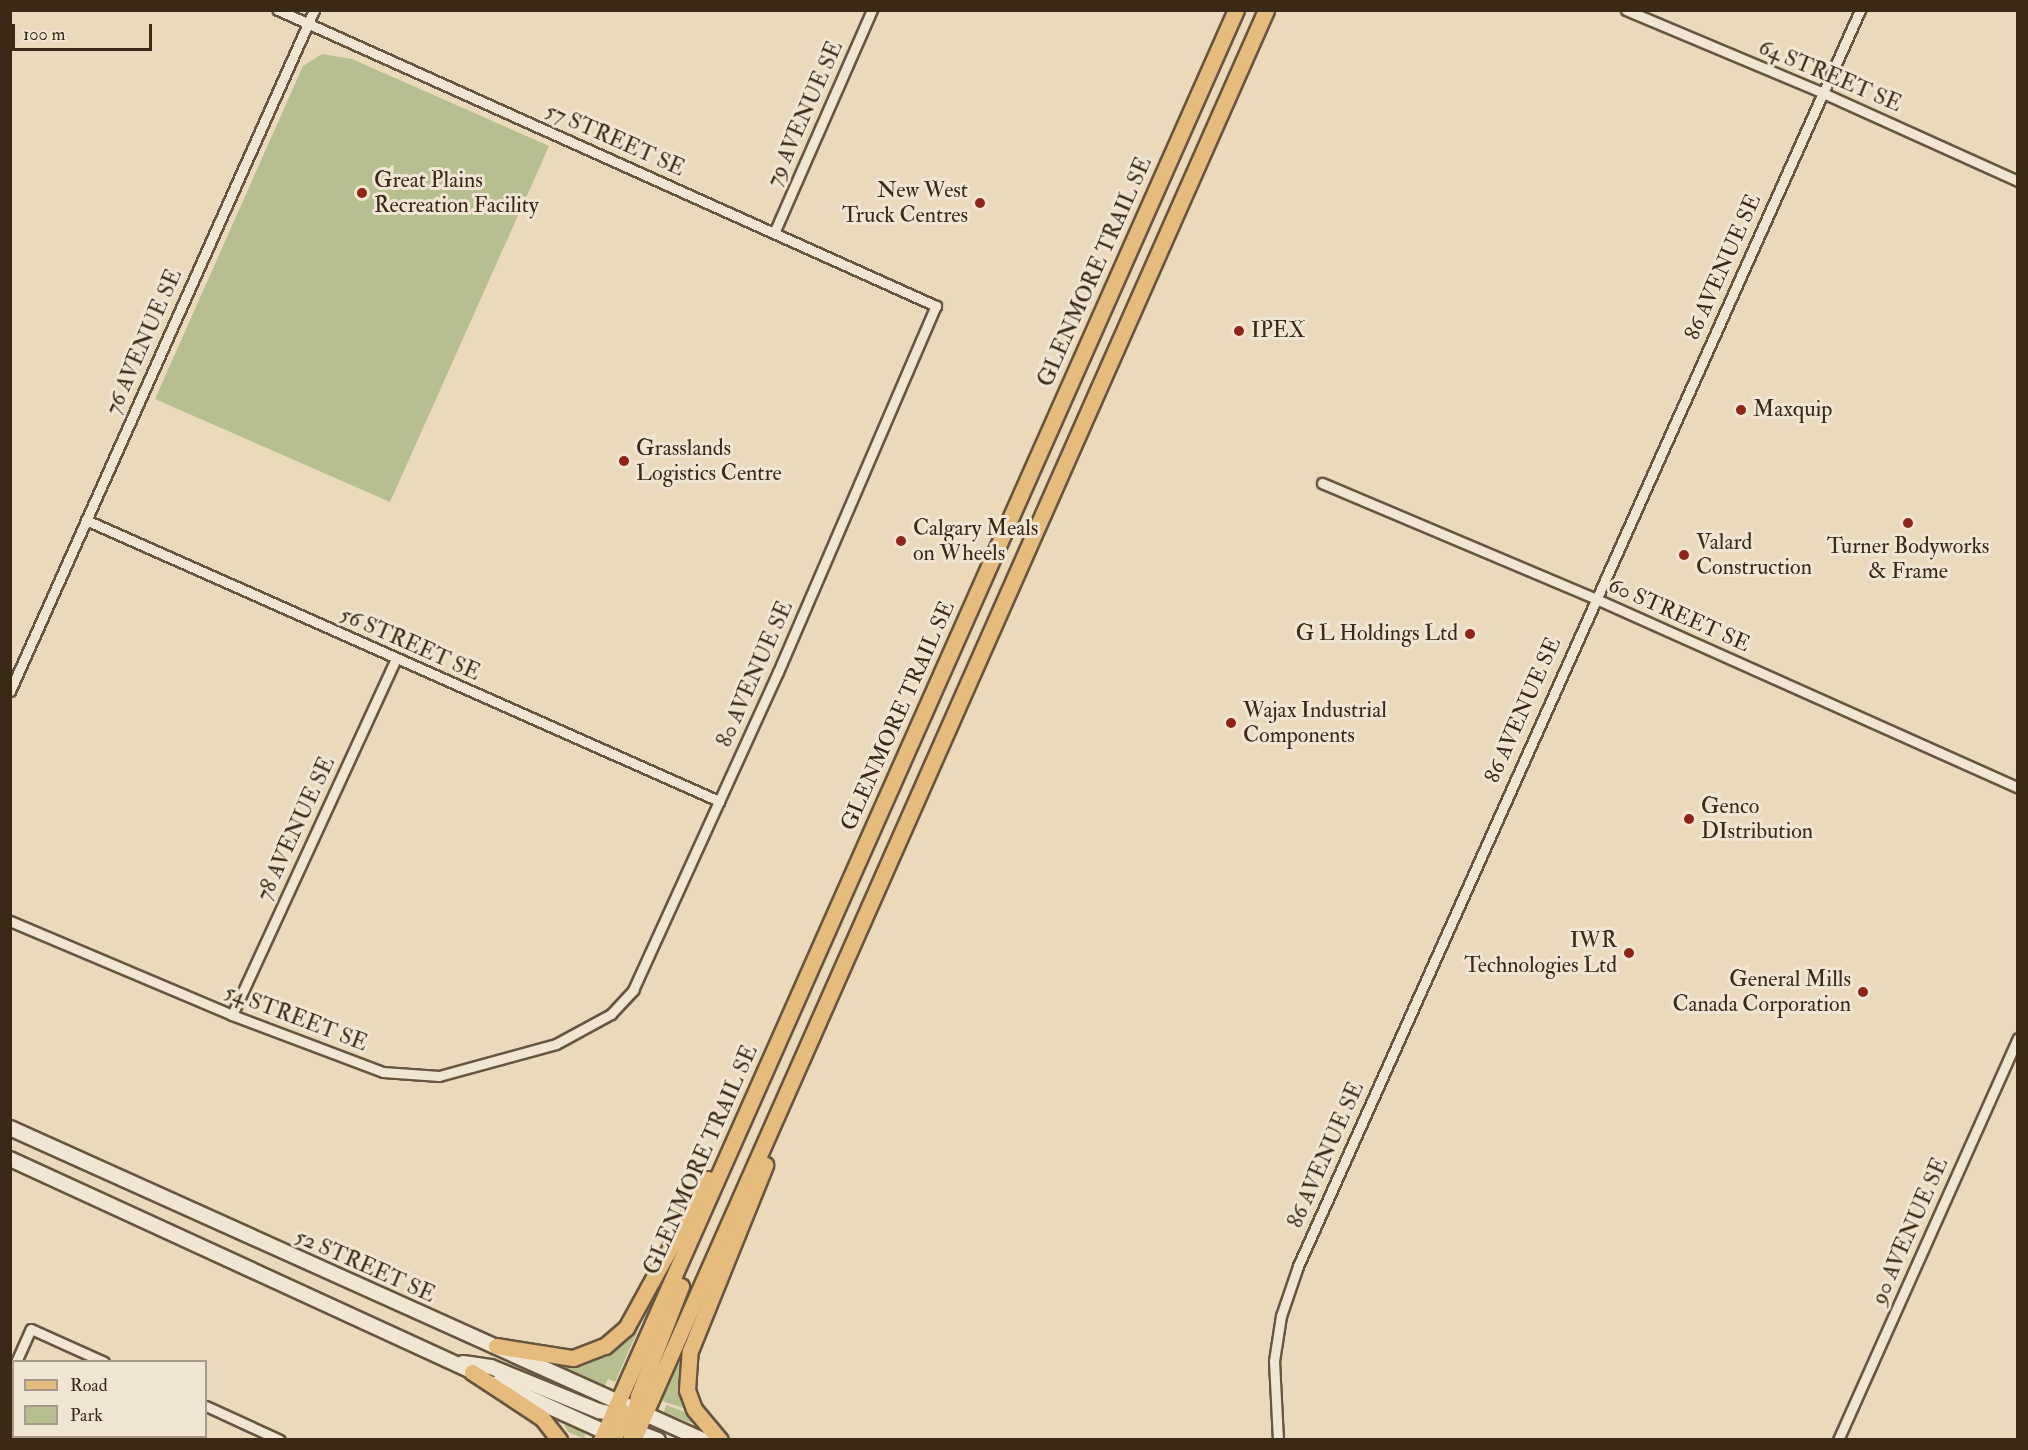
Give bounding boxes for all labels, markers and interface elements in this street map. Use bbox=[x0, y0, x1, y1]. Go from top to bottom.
scale bar bbox=[15, 12, 154, 50]
text: 100 m bbox=[23, 23, 66, 46]
street label: 64 STREET SE bbox=[1755, 34, 1905, 118]
street label: 79 AVENUE SE bbox=[761, 37, 849, 191]
street label: 57 STREET SE bbox=[541, 98, 689, 182]
street label: GLENMORE TRAIL SE bbox=[1032, 153, 1158, 391]
place label: Great Plains Recreation Facility bbox=[374, 167, 539, 218]
place label: New West Truck Centres bbox=[842, 177, 968, 228]
marker: Great Plains Recreation Facility bbox=[355, 186, 369, 200]
street label: 86 AVENUE SE bbox=[1679, 190, 1767, 344]
marker: New West Truck Centres bbox=[973, 196, 987, 210]
street label: 76 AVENUE SE bbox=[100, 265, 188, 419]
place label: IPEX bbox=[1251, 318, 1306, 344]
marker: IPEX bbox=[1232, 324, 1246, 338]
place label: Maxquip bbox=[1753, 397, 1832, 423]
marker: Maxquip bbox=[1734, 403, 1748, 417]
place label: Grasslands Logistics Centre bbox=[636, 435, 782, 487]
marker: Grasslands Logistics Centre bbox=[617, 454, 631, 468]
place label: Calgary Meals on Wheels bbox=[913, 515, 1038, 566]
marker: Turner Bodyworks & Frame bbox=[1901, 516, 1915, 530]
place label: Valard Construction bbox=[1696, 529, 1812, 580]
place label: Turner Bodyworks & Frame bbox=[1827, 533, 1989, 584]
marker: Calgary Meals on Wheels bbox=[894, 534, 908, 548]
marker: Valard Construction bbox=[1677, 548, 1691, 562]
street label: 60 STREET SE bbox=[1604, 572, 1754, 658]
street label: 80 AVENUE SE bbox=[711, 597, 799, 751]
street label: GLENMORE TRAIL SE bbox=[835, 597, 961, 835]
street label: 56 STREET SE bbox=[336, 601, 484, 687]
place label: G L Holdings Ltd bbox=[1296, 621, 1458, 647]
marker: G L Holdings Ltd bbox=[1463, 627, 1477, 641]
street label: 86 AVENUE SE bbox=[1479, 633, 1567, 787]
place label: Wajax Industrial Components bbox=[1243, 697, 1387, 748]
marker: Wajax Industrial Components bbox=[1224, 716, 1238, 730]
street label: 78 AVENUE SE bbox=[251, 753, 341, 905]
place label: Genco DIstribution bbox=[1701, 793, 1813, 844]
marker: Genco DIstribution bbox=[1682, 812, 1696, 826]
place label: IWR Technologies Ltd bbox=[1464, 927, 1617, 978]
marker: IWR Technologies Ltd bbox=[1622, 946, 1636, 960]
place label: General Mills Canada Corporation bbox=[1672, 966, 1851, 1017]
street label: 54 STREET SE bbox=[221, 979, 371, 1057]
marker: General Mills Canada Corporation bbox=[1856, 985, 1870, 999]
street label: GLENMORE TRAIL SE bbox=[638, 1041, 764, 1279]
street label: 86 AVENUE SE bbox=[1282, 1078, 1370, 1232]
street label: 90 AVENUE SE bbox=[1866, 1154, 1954, 1308]
street label: 52 STREET SE bbox=[291, 1223, 439, 1309]
legend bbox=[12, 1360, 207, 1438]
text: Road bbox=[70, 1374, 108, 1397]
text: Park bbox=[70, 1404, 103, 1427]

